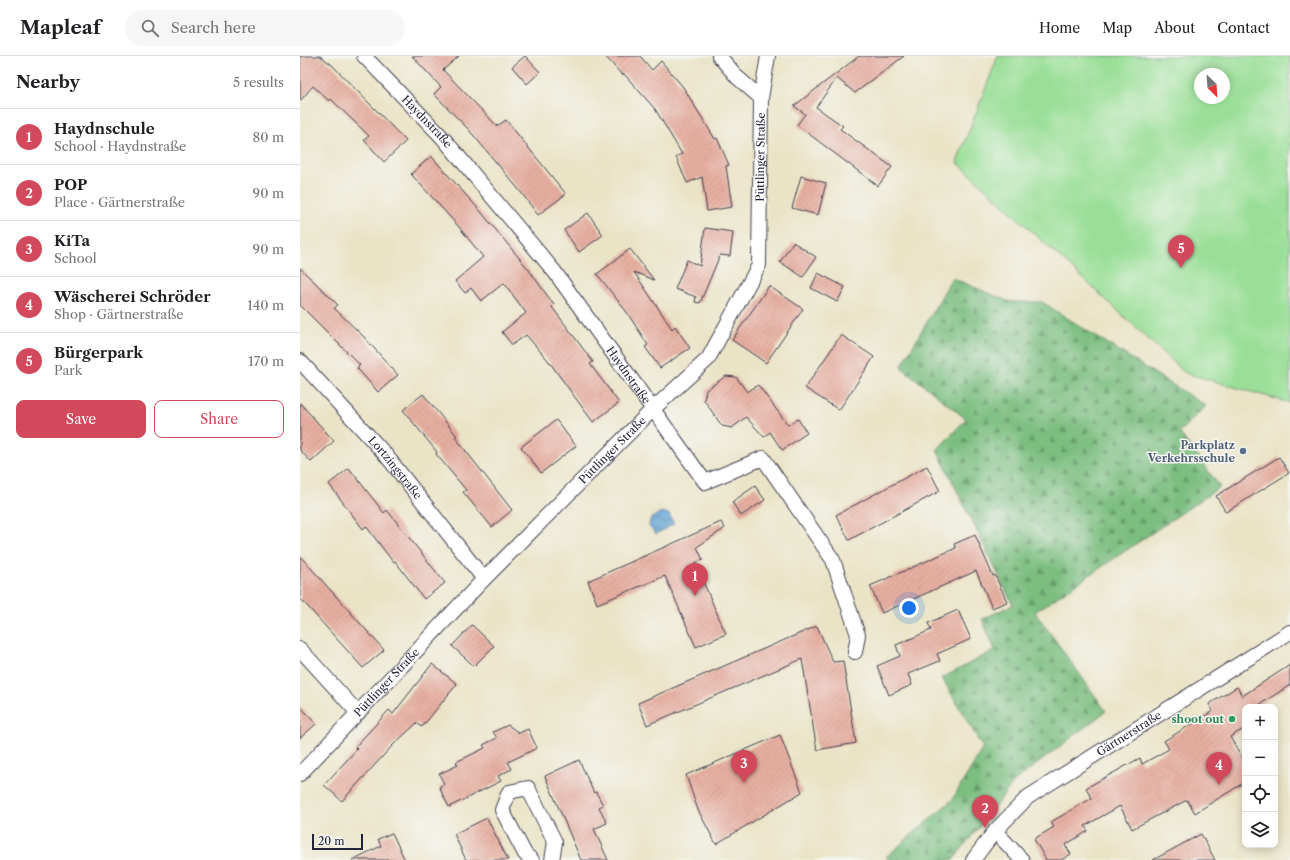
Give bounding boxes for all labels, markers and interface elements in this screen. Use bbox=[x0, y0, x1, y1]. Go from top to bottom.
search box bbox=[125, 10, 405, 46]
text: Mapleaf bbox=[20, 16, 101, 39]
icon: search bbox=[139, 17, 161, 39]
text: Search here bbox=[171, 18, 256, 37]
text: Home bbox=[1039, 19, 1080, 37]
text: Map bbox=[1102, 19, 1132, 37]
text: About bbox=[1154, 19, 1195, 37]
text: Contact bbox=[1217, 19, 1270, 37]
north arrow bbox=[1194, 68, 1230, 104]
text: Nearby bbox=[16, 72, 80, 92]
text: 5 results bbox=[233, 74, 284, 90]
street label: Haydnstraße bbox=[399, 92, 455, 151]
street label: Püttlinger Straße bbox=[753, 112, 768, 202]
text: Haydnschule bbox=[54, 119, 155, 138]
text: 1 bbox=[26, 129, 32, 145]
text: 80 m bbox=[252, 129, 284, 145]
text: School · Haydnstraße bbox=[54, 138, 186, 154]
text: POP bbox=[54, 175, 87, 194]
text: 2 bbox=[25, 185, 33, 201]
text: 90 m bbox=[253, 185, 284, 201]
text: Place · Gärtnerstraße bbox=[54, 194, 185, 210]
text: KiTa bbox=[54, 231, 90, 250]
pin: 5 bbox=[1168, 235, 1194, 268]
text: 3 bbox=[25, 241, 33, 257]
text: 90 m bbox=[253, 241, 284, 257]
text: School bbox=[54, 250, 97, 266]
text: Wäscherei Schröder bbox=[54, 287, 211, 306]
text: 4 bbox=[25, 297, 33, 313]
text: 140 m bbox=[247, 297, 284, 313]
text: Shop · Gärtnerstraße bbox=[54, 306, 184, 322]
text: Bürgerpark bbox=[54, 343, 143, 362]
street label: Haydnstraße bbox=[603, 344, 654, 406]
text: 5 bbox=[25, 353, 33, 369]
text: 170 m bbox=[248, 353, 284, 369]
text: Park bbox=[54, 362, 82, 378]
button: Save bbox=[16, 400, 146, 438]
button: Share bbox=[154, 400, 284, 438]
street label: Püttlinger Straße bbox=[576, 413, 649, 487]
street label: Lortzingstraße bbox=[365, 433, 425, 502]
place label: Parkplatz Verkehrsschule bbox=[1147, 438, 1235, 465]
marker: Parkplatz Verkehrsschule bbox=[1238, 446, 1248, 456]
pin: 1 bbox=[682, 563, 708, 596]
your location bbox=[899, 598, 919, 618]
street label: Püttlinger Straße bbox=[351, 645, 422, 720]
map controls bbox=[1242, 704, 1278, 848]
button: + bbox=[1242, 704, 1278, 740]
street label: Gärtnerstraße bbox=[1094, 708, 1164, 759]
place label: shoot out bbox=[1171, 712, 1225, 726]
marker: shoot out bbox=[1227, 714, 1237, 724]
button: − bbox=[1242, 740, 1278, 776]
pin: 3 bbox=[731, 750, 757, 783]
pin: 4 bbox=[1206, 752, 1232, 785]
button: locate bbox=[1242, 776, 1278, 812]
pin: 2 bbox=[972, 795, 998, 828]
button: layers bbox=[1242, 812, 1278, 848]
scale bar bbox=[312, 832, 363, 851]
text: 20 m bbox=[318, 834, 344, 848]

